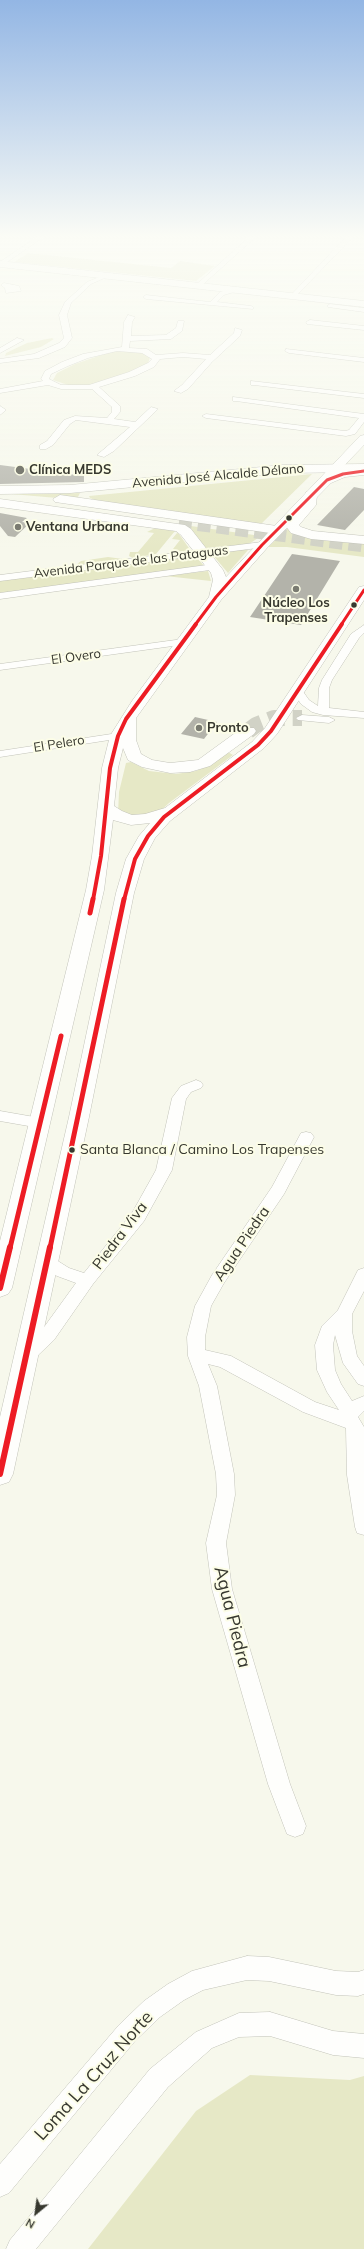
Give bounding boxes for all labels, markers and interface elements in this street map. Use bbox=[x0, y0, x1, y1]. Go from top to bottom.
street label: Avenida José Alcalde Délano bbox=[131, 461, 305, 491]
place label: Clínica MEDS bbox=[29, 462, 111, 478]
marker: Clínica MEDS bbox=[14, 464, 26, 476]
unlabelled marker bbox=[284, 513, 294, 523]
place label: Ventana Urbana bbox=[26, 519, 129, 535]
marker: Ventana Urbana bbox=[13, 522, 23, 532]
street label: Avenida Parque de las Pataguas bbox=[33, 542, 229, 582]
marker: Núcleo Los Trapenses bbox=[291, 584, 301, 594]
place label: Núcleo Los Trapenses bbox=[262, 595, 330, 626]
unlabelled marker bbox=[349, 600, 359, 610]
street label: El Overo bbox=[50, 646, 102, 668]
place label: Pronto bbox=[207, 720, 249, 736]
marker: Pronto bbox=[194, 723, 204, 733]
street label: El Pelero bbox=[32, 732, 86, 756]
place label: Santa Blanca / Camino Los Trapenses bbox=[80, 1142, 324, 1158]
marker: Santa Blanca / Camino Los Trapenses bbox=[67, 1145, 77, 1155]
street label: Piedra Viva bbox=[89, 1199, 151, 1273]
street label: Agua Piedra bbox=[210, 1203, 274, 1285]
street label: Agua Piedra bbox=[209, 1564, 255, 1670]
street label: Loma La Cruz Norte bbox=[30, 2007, 158, 2145]
north arrow bbox=[16, 2193, 56, 2233]
text: N bbox=[23, 2215, 37, 2232]

